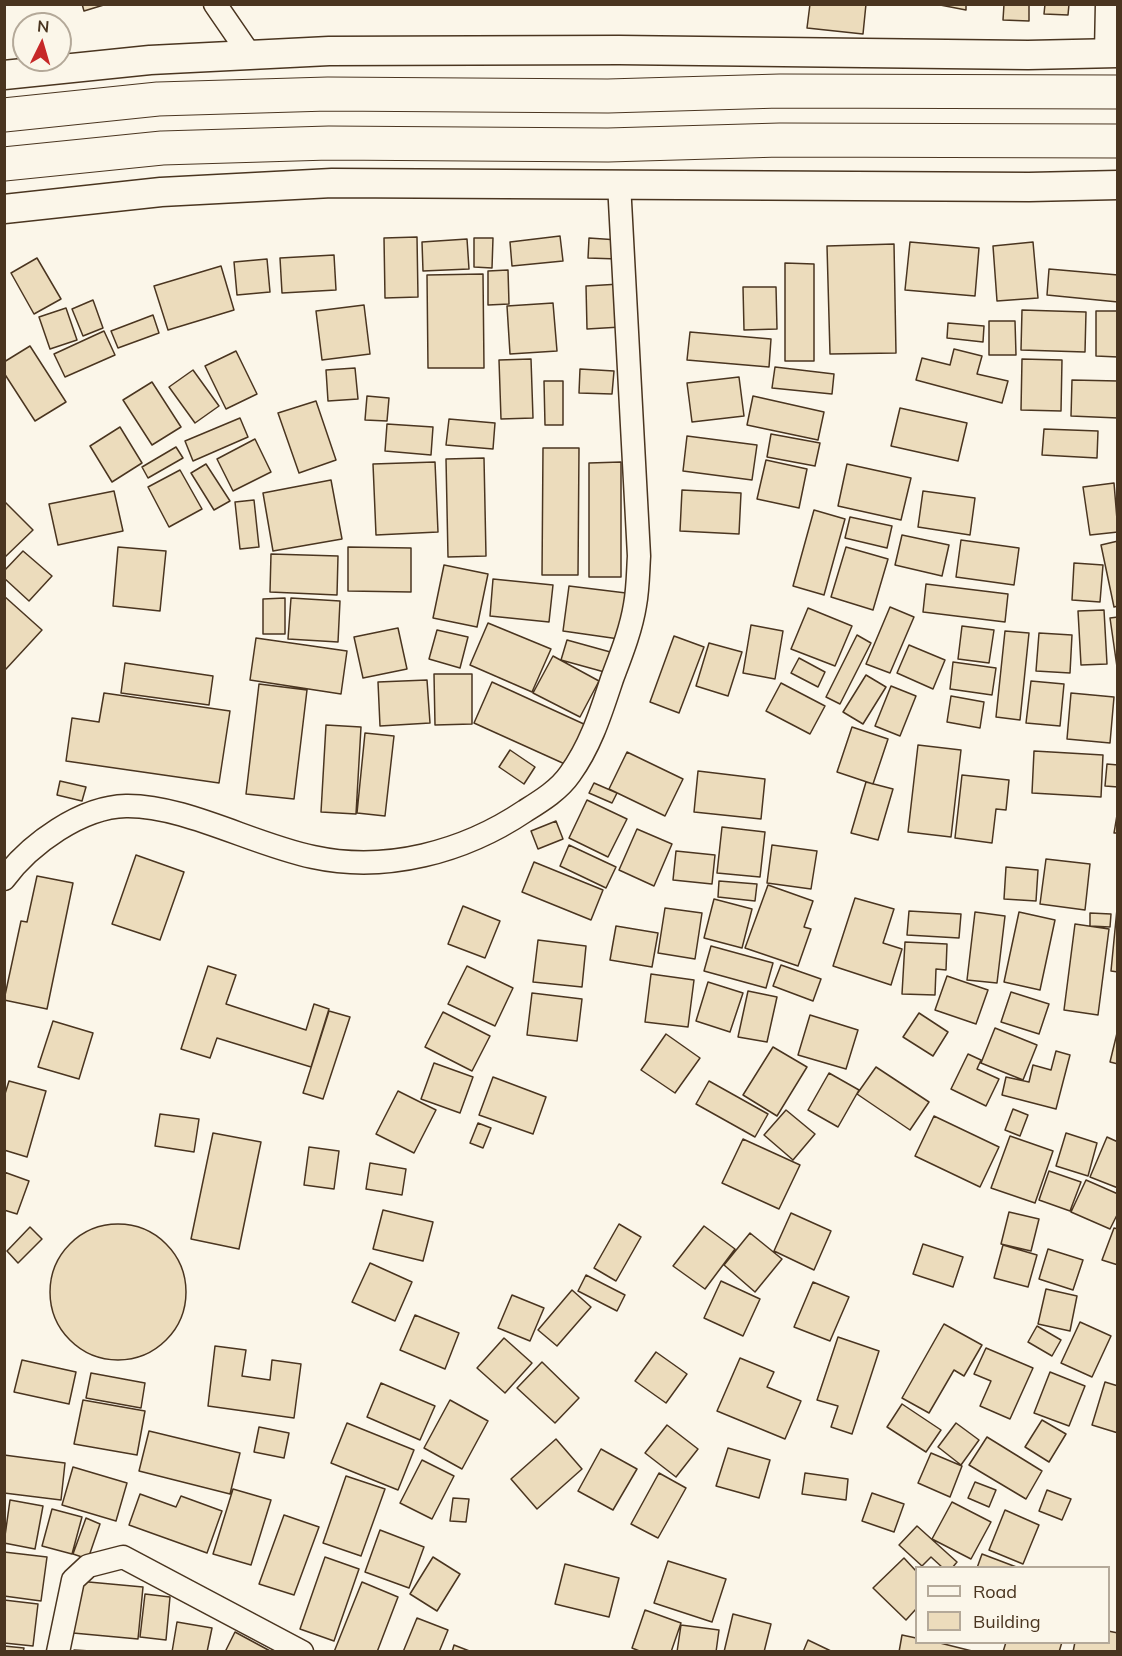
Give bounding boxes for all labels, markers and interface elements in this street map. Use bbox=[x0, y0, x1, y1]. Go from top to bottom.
north arrow bbox=[12, 12, 72, 72]
text: N bbox=[36, 16, 50, 37]
legend bbox=[915, 1566, 1110, 1644]
text: Road bbox=[973, 1580, 1017, 1603]
text: Building bbox=[973, 1610, 1041, 1633]

